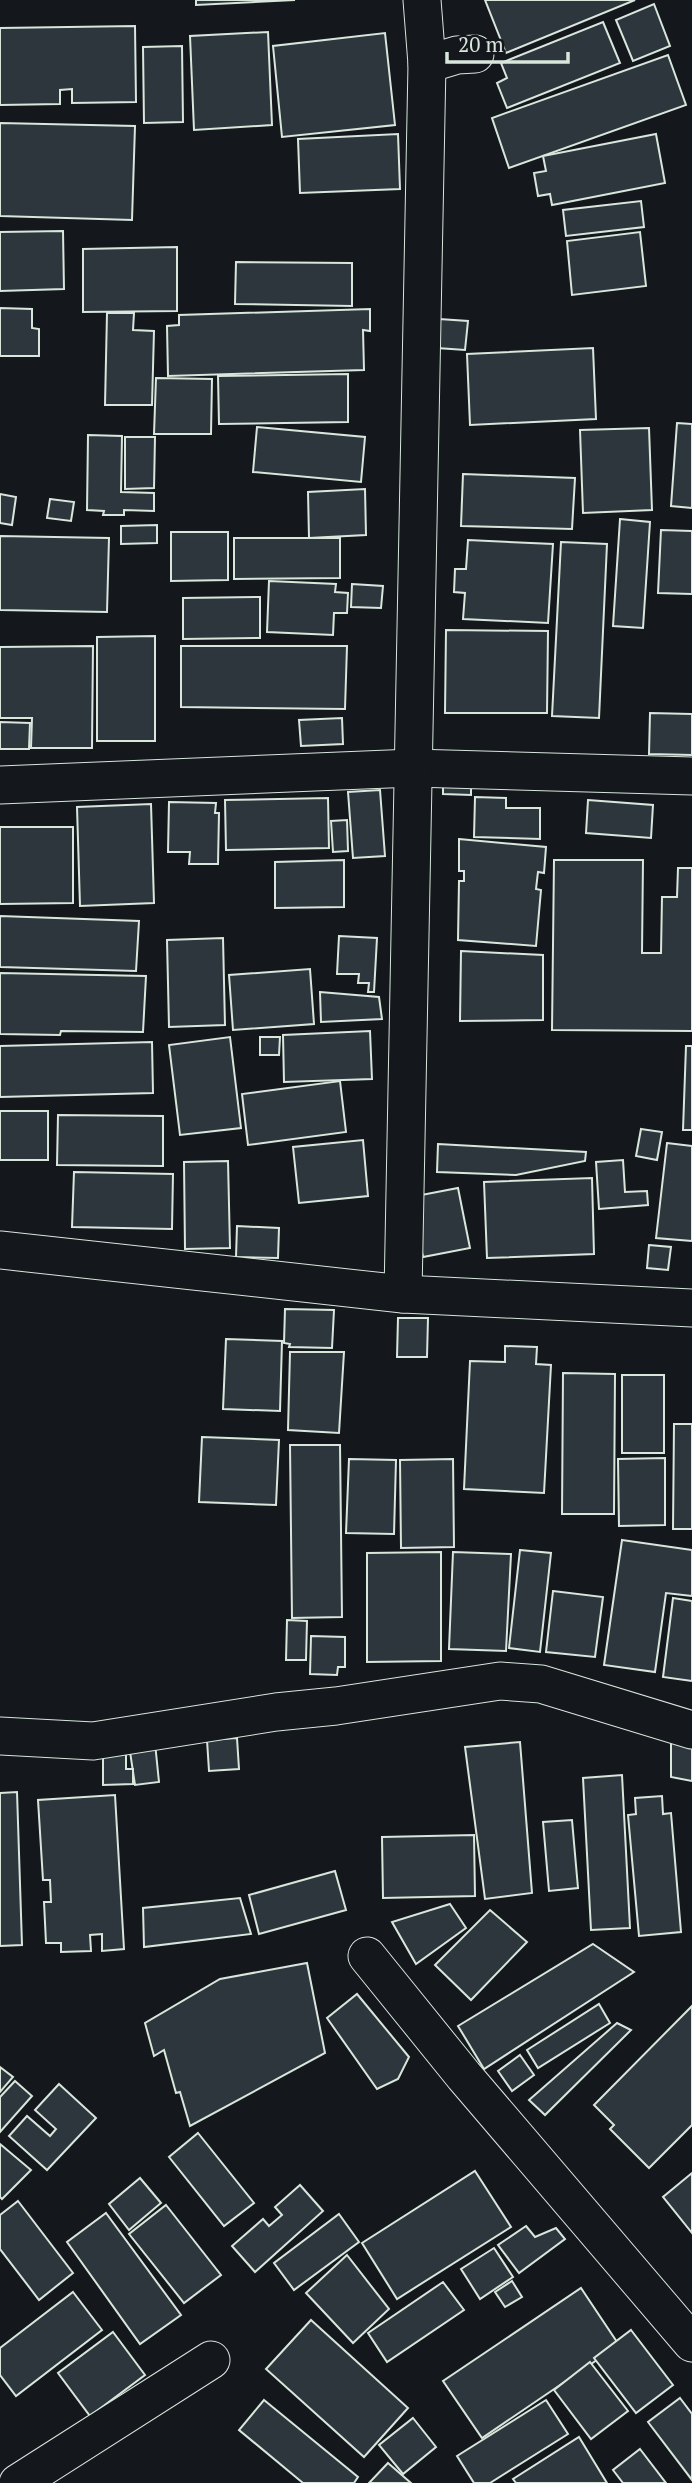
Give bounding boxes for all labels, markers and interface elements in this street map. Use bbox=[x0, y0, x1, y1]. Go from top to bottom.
scale bar bbox=[447, 21, 568, 65]
text: 20 m bbox=[458, 30, 504, 58]

